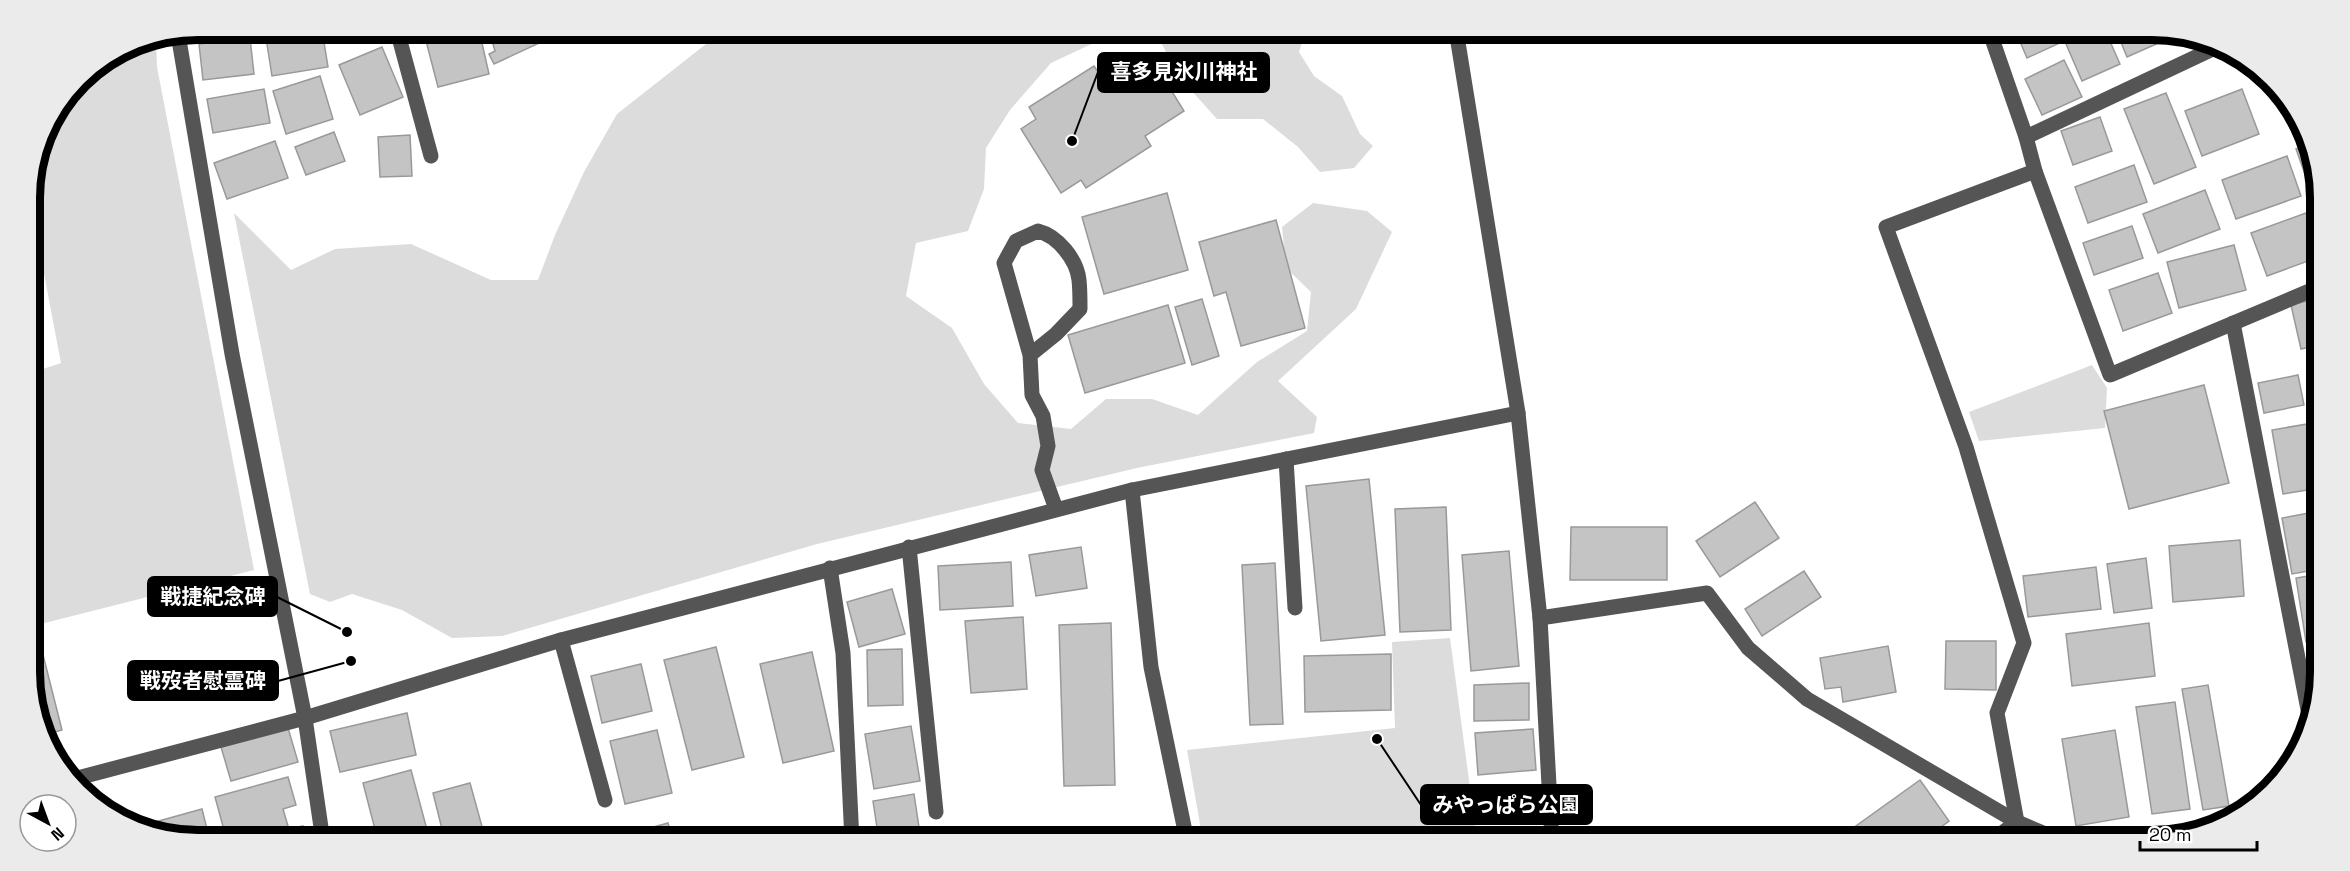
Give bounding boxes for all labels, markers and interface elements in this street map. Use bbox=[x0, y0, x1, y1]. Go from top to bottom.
callout: 喜多見氷川神社 bbox=[1098, 53, 1269, 92]
text: 喜多見氷川神社 bbox=[1111, 58, 1258, 85]
callout: 戦捷紀念碑 bbox=[148, 577, 277, 616]
text: 戦捷紀念碑 bbox=[161, 583, 266, 610]
callout: 戦歿者慰霊碑 bbox=[128, 661, 278, 700]
text: 戦歿者慰霊碑 bbox=[140, 667, 266, 694]
callout: みやっぱら公園 bbox=[1421, 785, 1592, 824]
text: みやっぱら公園 bbox=[1433, 791, 1580, 818]
north arrow bbox=[18, 793, 78, 853]
scale bar bbox=[2140, 814, 2257, 852]
text: N bbox=[47, 822, 68, 845]
text: 20 m bbox=[2149, 823, 2192, 846]

